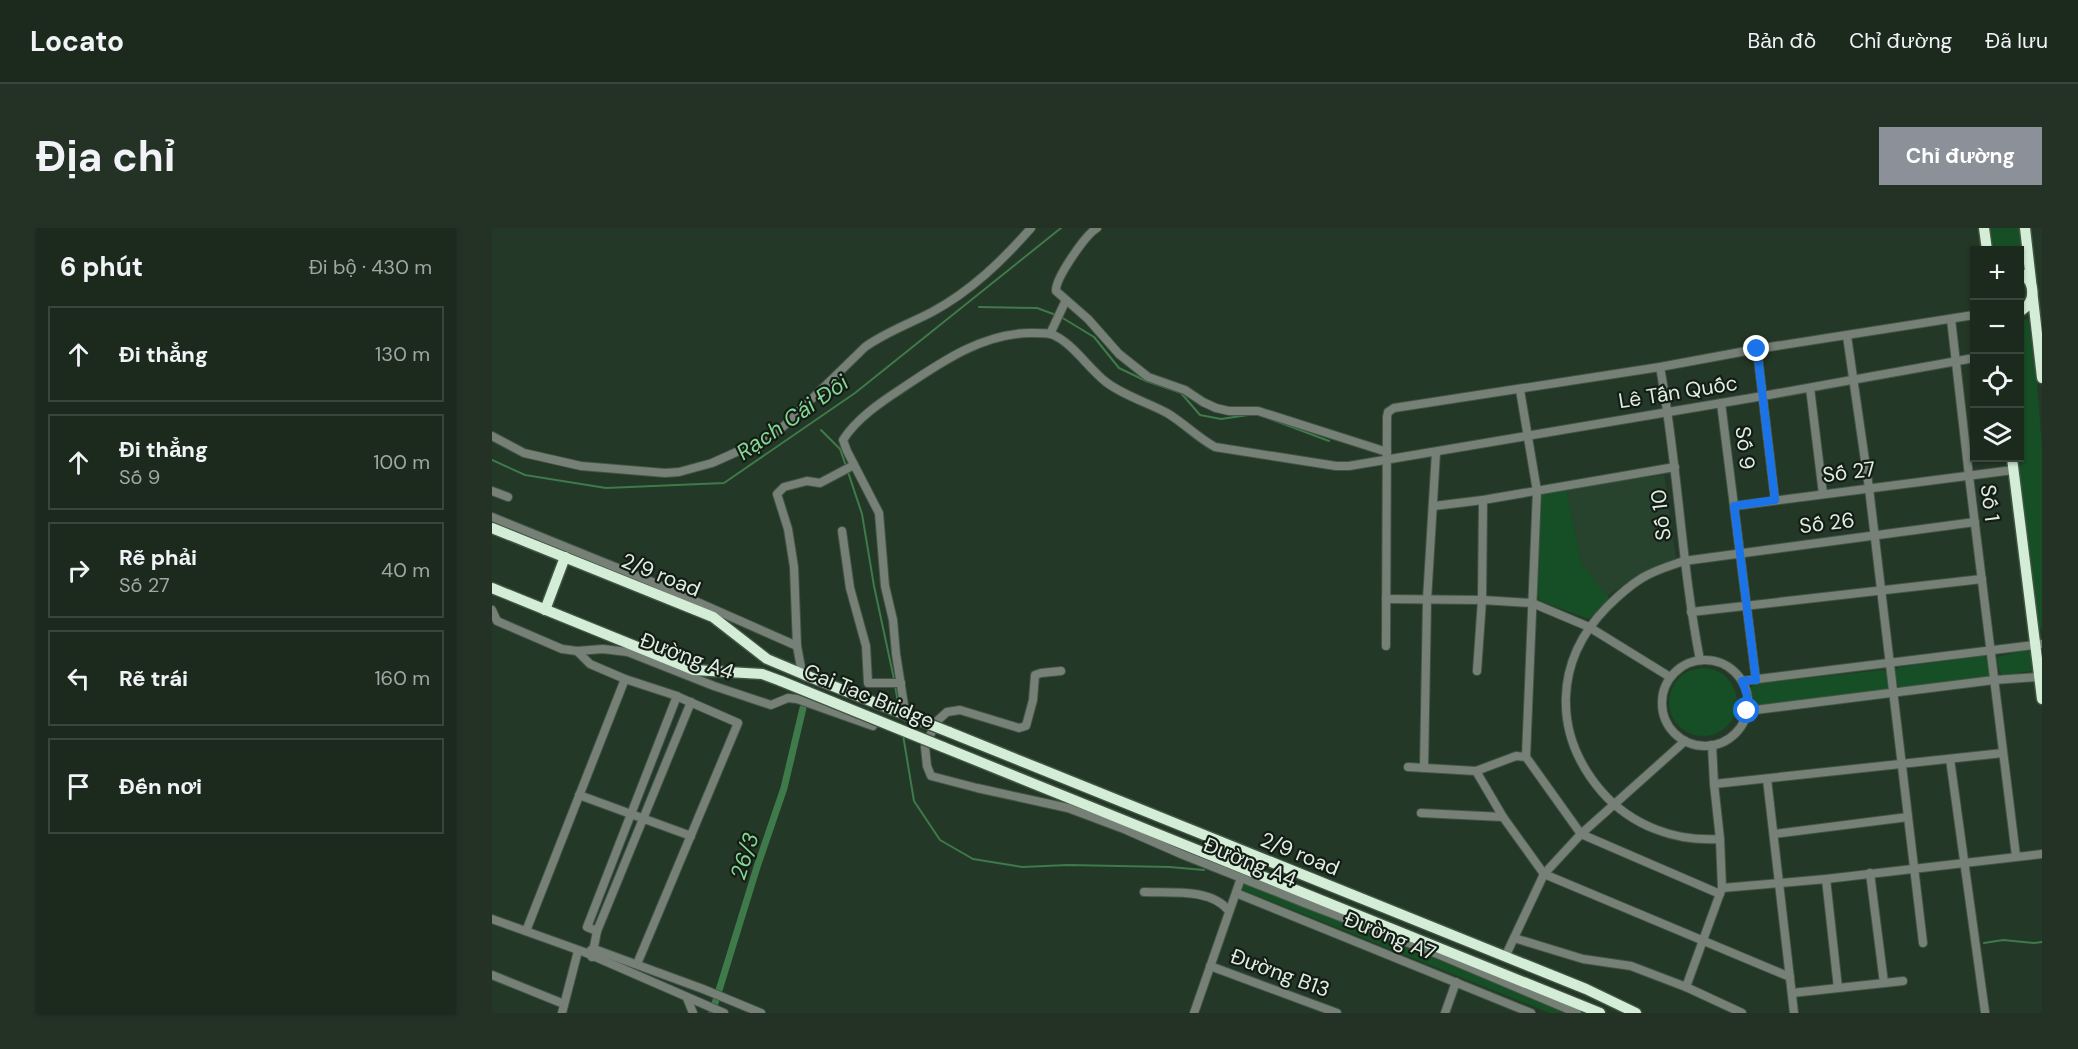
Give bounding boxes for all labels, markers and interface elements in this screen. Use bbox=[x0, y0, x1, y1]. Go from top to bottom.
text: Locato bbox=[30, 23, 124, 60]
text: Bản đồ bbox=[1748, 27, 1816, 55]
text: Chỉ đường bbox=[1849, 27, 1952, 55]
text: Đã lưu bbox=[1985, 27, 2048, 55]
button: Chỉ đường bbox=[1879, 127, 2042, 185]
text: Địa chỉ bbox=[36, 129, 175, 184]
map controls bbox=[1970, 246, 2024, 462]
button: + bbox=[1970, 246, 2024, 300]
text: 6 phút bbox=[60, 250, 143, 284]
text: Đi bộ · 430 m bbox=[309, 254, 432, 280]
button: − bbox=[1970, 300, 2024, 354]
route end bbox=[1743, 335, 1769, 361]
icon: ahead bbox=[62, 338, 95, 371]
text: Đi thẳng bbox=[119, 340, 208, 369]
text: 130 m bbox=[375, 341, 430, 367]
button: locate bbox=[1970, 354, 2024, 408]
water label: Rạch Cái Đôi bbox=[731, 368, 855, 467]
street label: Lê Tấn Quốc bbox=[1616, 369, 1740, 415]
button: layers bbox=[1970, 408, 2024, 462]
street label: Số 9 bbox=[1728, 425, 1762, 471]
text: Đi thẳng bbox=[119, 435, 208, 464]
icon: ahead bbox=[62, 446, 95, 479]
text: 100 m bbox=[373, 449, 430, 475]
street label: Số 27 bbox=[1821, 455, 1877, 489]
text: Số 9 bbox=[119, 464, 160, 490]
street label: Số 1 bbox=[1974, 483, 2006, 523]
street label: Số 10 bbox=[1644, 488, 1678, 542]
street label: Số 26 bbox=[1798, 506, 1856, 540]
text: Rẽ phải bbox=[119, 543, 197, 572]
street label: 2/9 road bbox=[617, 547, 705, 603]
icon: right bbox=[62, 554, 95, 587]
text: 40 m bbox=[381, 557, 430, 583]
text: Số 27 bbox=[119, 572, 170, 598]
street label: Đường A4 bbox=[636, 626, 738, 686]
street label: Cai Tac Bridge bbox=[800, 657, 938, 735]
icon: left bbox=[62, 662, 95, 695]
text: Rẽ trái bbox=[119, 664, 188, 693]
text: 160 m bbox=[374, 665, 430, 691]
route start bbox=[1733, 697, 1759, 723]
icon: arrive bbox=[62, 770, 95, 803]
text: Đến nơi bbox=[119, 772, 202, 801]
street label: 2/9 road bbox=[1256, 826, 1344, 882]
water label: 26/3 bbox=[723, 829, 766, 883]
street label: Đường A4 bbox=[1199, 831, 1301, 893]
street label: Đường A7 bbox=[1340, 905, 1440, 967]
street label: Đường B13 bbox=[1226, 942, 1334, 1004]

